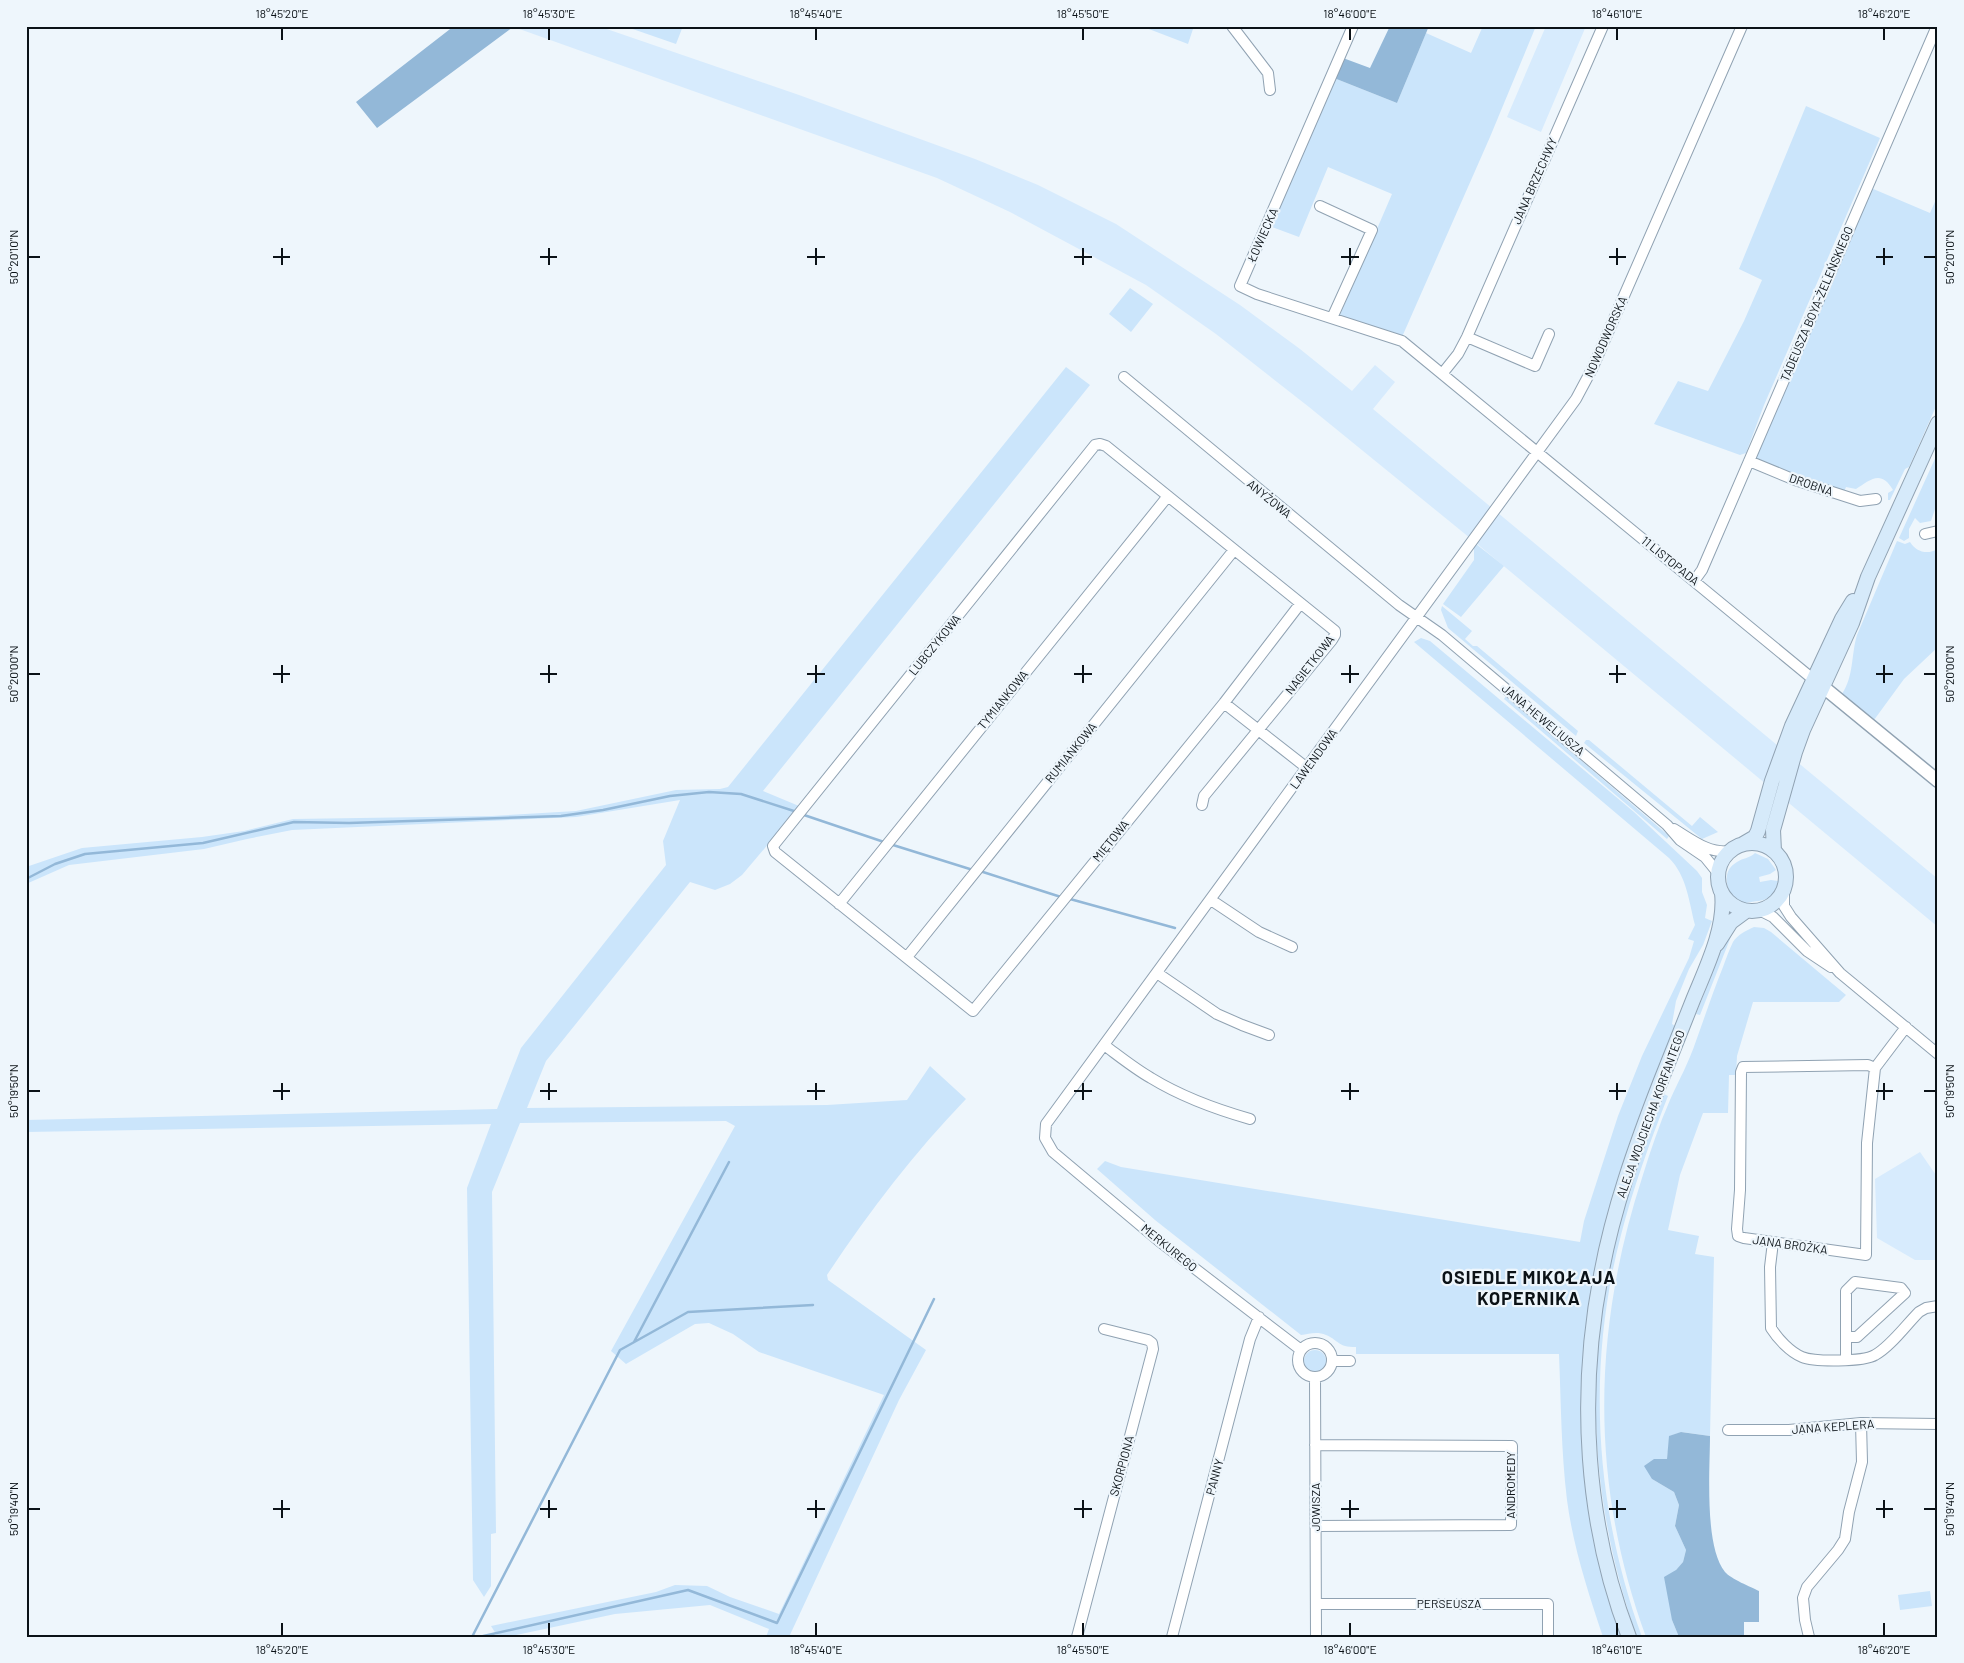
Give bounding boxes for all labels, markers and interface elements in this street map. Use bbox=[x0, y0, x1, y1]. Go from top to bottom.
text: 18°45'20"E bbox=[255, 6, 309, 20]
text: 18°45'30"E bbox=[523, 6, 575, 20]
text: 18°45'40"E bbox=[789, 6, 843, 20]
text: 18°45'50"E bbox=[1057, 6, 1109, 20]
text: 18°46'00"E bbox=[1323, 6, 1377, 20]
text: 18°46'10"E bbox=[1592, 6, 1642, 20]
text: 18°46'20"E bbox=[1857, 6, 1911, 20]
street label: JANA BRZECHWY bbox=[1509, 135, 1559, 226]
street label: ŁOWIECKA bbox=[1244, 205, 1280, 265]
street label: TADEUSZA BOYA-ŻELEŃSKIEGO bbox=[1777, 224, 1855, 383]
text: 50°20'10"N bbox=[6, 230, 20, 284]
text: 50°20'10"N bbox=[1942, 230, 1956, 284]
street label: NOWODWORSKA bbox=[1581, 294, 1629, 379]
street label: DROBNA bbox=[1788, 470, 1835, 498]
street label: ANYŻOWA bbox=[1245, 476, 1295, 520]
street label: 11 LISTOPADA bbox=[1639, 533, 1702, 588]
street label: LUBCZYKOWA bbox=[905, 611, 963, 678]
street label: NAGIETKOWA bbox=[1282, 632, 1337, 697]
text: 50°20'00"N bbox=[6, 645, 20, 703]
text: 50°20'00"N bbox=[1942, 645, 1956, 703]
street label: TYMIANKOWA bbox=[974, 667, 1030, 732]
street label: JANA HEWELIUSZA bbox=[1500, 681, 1588, 758]
street label: RUMIANKOWA bbox=[1042, 719, 1099, 785]
street label: LAWENDOWA bbox=[1287, 726, 1340, 791]
street label: MIĘTOWA bbox=[1089, 817, 1131, 864]
street label: ALEJA WOJCIECHA KORFANTEGO bbox=[1613, 1028, 1687, 1200]
text: 50°19'50"N bbox=[6, 1064, 20, 1118]
text: 50°19'50"N bbox=[1942, 1064, 1956, 1118]
street label: MERKUREGO bbox=[1139, 1220, 1200, 1274]
street label: JANA BROŻKA bbox=[1752, 1232, 1829, 1256]
district label: OSIEDLE MIKOŁAJA KOPERNIKA bbox=[1442, 1266, 1616, 1309]
street label: JANA KEPLERA bbox=[1791, 1416, 1875, 1436]
street label: SKORPIONA bbox=[1106, 1434, 1136, 1498]
street label: ANDROMEDY bbox=[1503, 1451, 1517, 1519]
street label: PANNY bbox=[1202, 1457, 1226, 1496]
text: 50°19'40"N bbox=[6, 1482, 20, 1536]
text: 50°19'40"N bbox=[1942, 1482, 1956, 1536]
street label: JOWISZA bbox=[1308, 1483, 1322, 1531]
street label: PERSEUSZA bbox=[1417, 1596, 1481, 1610]
text: 18°45'20"E bbox=[255, 1642, 309, 1656]
text: 18°45'30"E bbox=[523, 1642, 575, 1656]
text: 18°45'40"E bbox=[789, 1642, 843, 1656]
text: 18°45'50"E bbox=[1057, 1642, 1109, 1656]
text: 18°46'00"E bbox=[1323, 1642, 1377, 1656]
text: 18°46'10"E bbox=[1592, 1642, 1642, 1656]
text: 18°46'20"E bbox=[1857, 1642, 1911, 1656]

